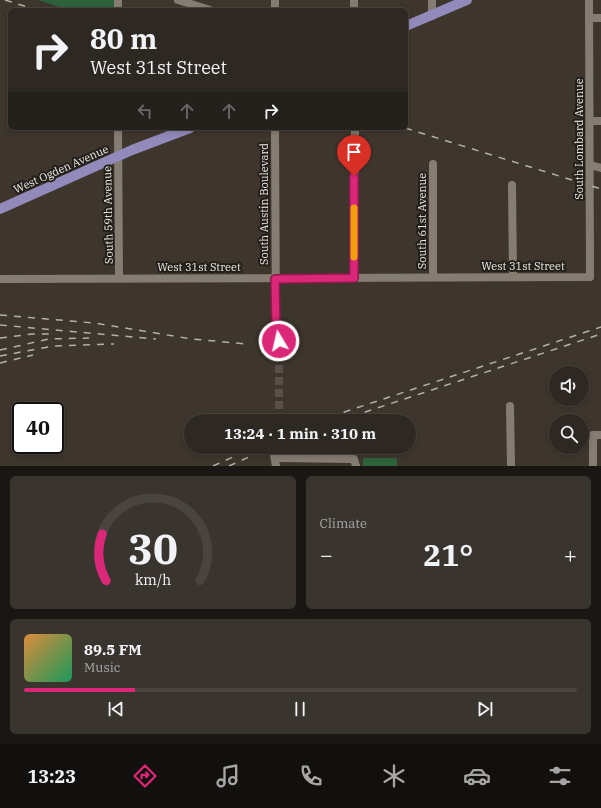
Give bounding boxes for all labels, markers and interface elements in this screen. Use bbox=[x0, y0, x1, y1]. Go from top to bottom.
text: 80 m bbox=[90, 20, 157, 57]
icon: right bbox=[24, 24, 76, 76]
text: West 31st Street bbox=[90, 56, 227, 79]
street label: South Lombard Avenue bbox=[572, 78, 586, 200]
icon: left bbox=[134, 100, 156, 122]
icon: ahead bbox=[176, 100, 198, 122]
icon: ahead bbox=[218, 100, 240, 122]
icon: right bbox=[260, 100, 282, 122]
pin bbox=[337, 135, 371, 176]
icon: arrive bbox=[343, 141, 365, 163]
street label: West Ogden Avenue bbox=[11, 142, 111, 196]
street label: South Austin Boulevard bbox=[257, 143, 271, 265]
street label: South 59th Avenue bbox=[100, 166, 116, 264]
street label: South 61st Avenue bbox=[415, 173, 429, 269]
street label: West 31st Street bbox=[481, 259, 565, 273]
street label: West 31st Street bbox=[157, 260, 241, 274]
position arrow bbox=[258, 320, 300, 362]
map controls bbox=[549, 366, 589, 454]
button: sound bbox=[549, 366, 589, 406]
speed limit sign: 40 bbox=[12, 402, 64, 454]
button: search bbox=[549, 414, 589, 454]
text: 13:24 · 1 min · 310 m bbox=[224, 424, 376, 443]
text: Climate bbox=[320, 515, 367, 532]
text: 30 bbox=[128, 520, 178, 574]
text: 21° bbox=[423, 535, 473, 574]
text: − bbox=[320, 540, 333, 569]
text: + bbox=[564, 540, 577, 569]
text: km/h bbox=[135, 569, 171, 588]
text: 89.5 FM bbox=[84, 640, 142, 659]
text: Music bbox=[84, 659, 121, 676]
icon: previous bbox=[105, 698, 127, 720]
icon: pause bbox=[289, 698, 311, 720]
icon: next bbox=[474, 698, 496, 720]
icon: directions bbox=[131, 762, 159, 790]
icon: music bbox=[214, 762, 242, 790]
icon: phone bbox=[297, 762, 325, 790]
icon: climate bbox=[380, 762, 408, 790]
icon: car bbox=[463, 762, 491, 790]
icon: filters bbox=[546, 762, 574, 790]
text: 13:23 bbox=[27, 765, 76, 788]

